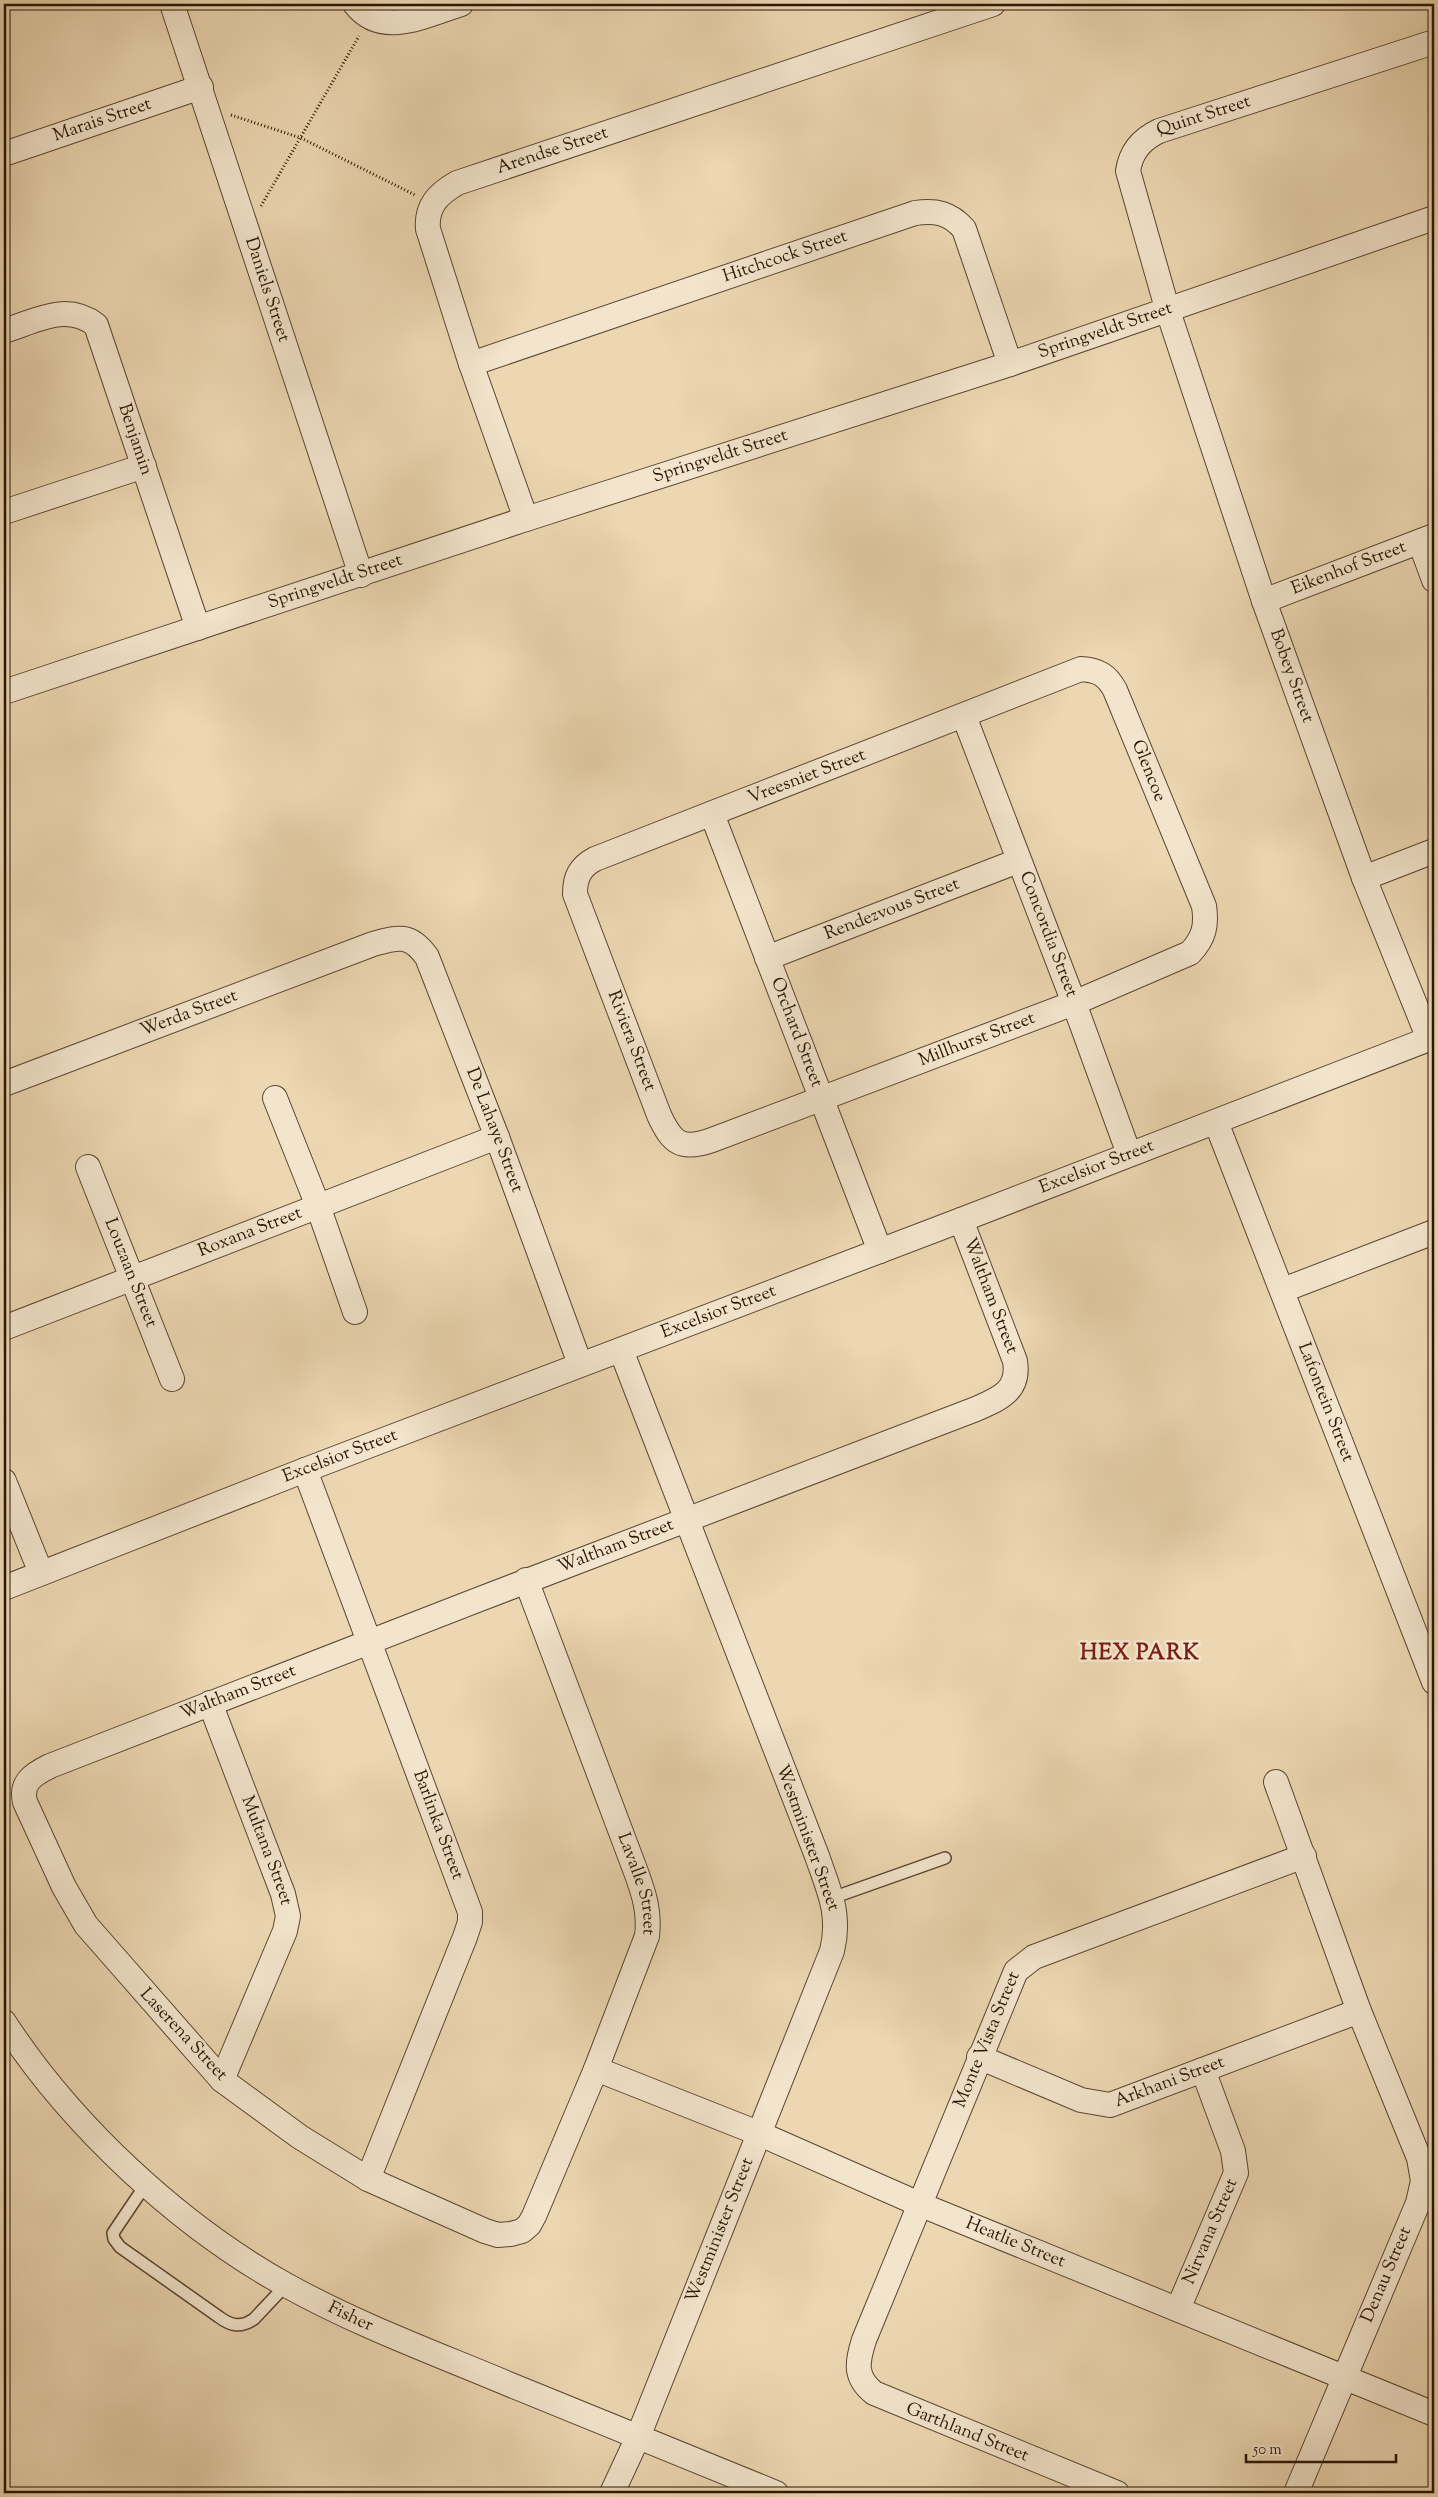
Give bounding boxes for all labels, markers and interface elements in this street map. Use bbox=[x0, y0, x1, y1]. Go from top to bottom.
street label: Quint Street bbox=[1153, 89, 1254, 144]
street label: Marais Street bbox=[50, 92, 155, 149]
street label: Arendse Street bbox=[493, 120, 612, 182]
street label: Hitchcock Street bbox=[720, 224, 851, 290]
street label: Daniels Street bbox=[237, 234, 296, 346]
street label: Springveldt Street bbox=[1035, 296, 1176, 366]
street label: Benjamin bbox=[110, 400, 159, 479]
street label: Springveldt Street bbox=[650, 423, 791, 491]
street label: Eikenhof Street bbox=[1288, 535, 1410, 602]
street label: Springveldt Street bbox=[265, 548, 406, 617]
street label: Bobey Street bbox=[1262, 625, 1320, 727]
street label: Glencoe bbox=[1124, 736, 1172, 806]
street label: Vreesniet Street bbox=[744, 743, 870, 811]
street label: Concordia Street bbox=[1012, 868, 1084, 1001]
street label: Rendezvous Street bbox=[821, 872, 963, 948]
street label: Orchard Street bbox=[763, 974, 829, 1091]
street label: Werda Street bbox=[137, 983, 242, 1044]
street label: Riviera Street bbox=[600, 987, 662, 1095]
street label: Millhurst Street bbox=[915, 1006, 1039, 1074]
street label: De Lahaye Street bbox=[458, 1064, 529, 1196]
street label: Excelsior Street bbox=[1036, 1133, 1158, 1201]
street label: Roxana Street bbox=[194, 1201, 306, 1265]
street label: Louzaan Street bbox=[97, 1214, 163, 1331]
street label: Waltham Street bbox=[956, 1234, 1024, 1358]
street label: Excelsior Street bbox=[657, 1279, 780, 1346]
street label: Lafontein Street bbox=[1290, 1339, 1360, 1466]
street label: Excelsior Street bbox=[279, 1423, 401, 1490]
street label: Waltham Street bbox=[554, 1512, 678, 1581]
district label: HEX PARK bbox=[1080, 1638, 1200, 1670]
street label: Waltham Street bbox=[176, 1658, 300, 1727]
street label: Westminister Street bbox=[768, 1761, 846, 1915]
street label: Barlinka Street bbox=[405, 1766, 470, 1884]
street label: Multana Street bbox=[234, 1792, 298, 1908]
street label: Lavalle Street bbox=[610, 1829, 661, 1936]
street label: Monte Vista Street bbox=[948, 1968, 1027, 2112]
street label: Laserena Street bbox=[133, 1983, 233, 2087]
street label: Arkhani Street bbox=[1111, 2050, 1228, 2115]
street label: Westminister Street bbox=[680, 2154, 761, 2307]
street label: Nirvana Street bbox=[1177, 2175, 1245, 2289]
street label: Heatlie Street bbox=[961, 2211, 1069, 2275]
street label: Denau Street bbox=[1355, 2223, 1419, 2327]
street label: Fisher bbox=[323, 2296, 377, 2339]
street label: Garthland Street bbox=[902, 2397, 1032, 2469]
scale bar bbox=[1246, 2432, 1396, 2464]
text: 50 m bbox=[1252, 2440, 1282, 2461]

